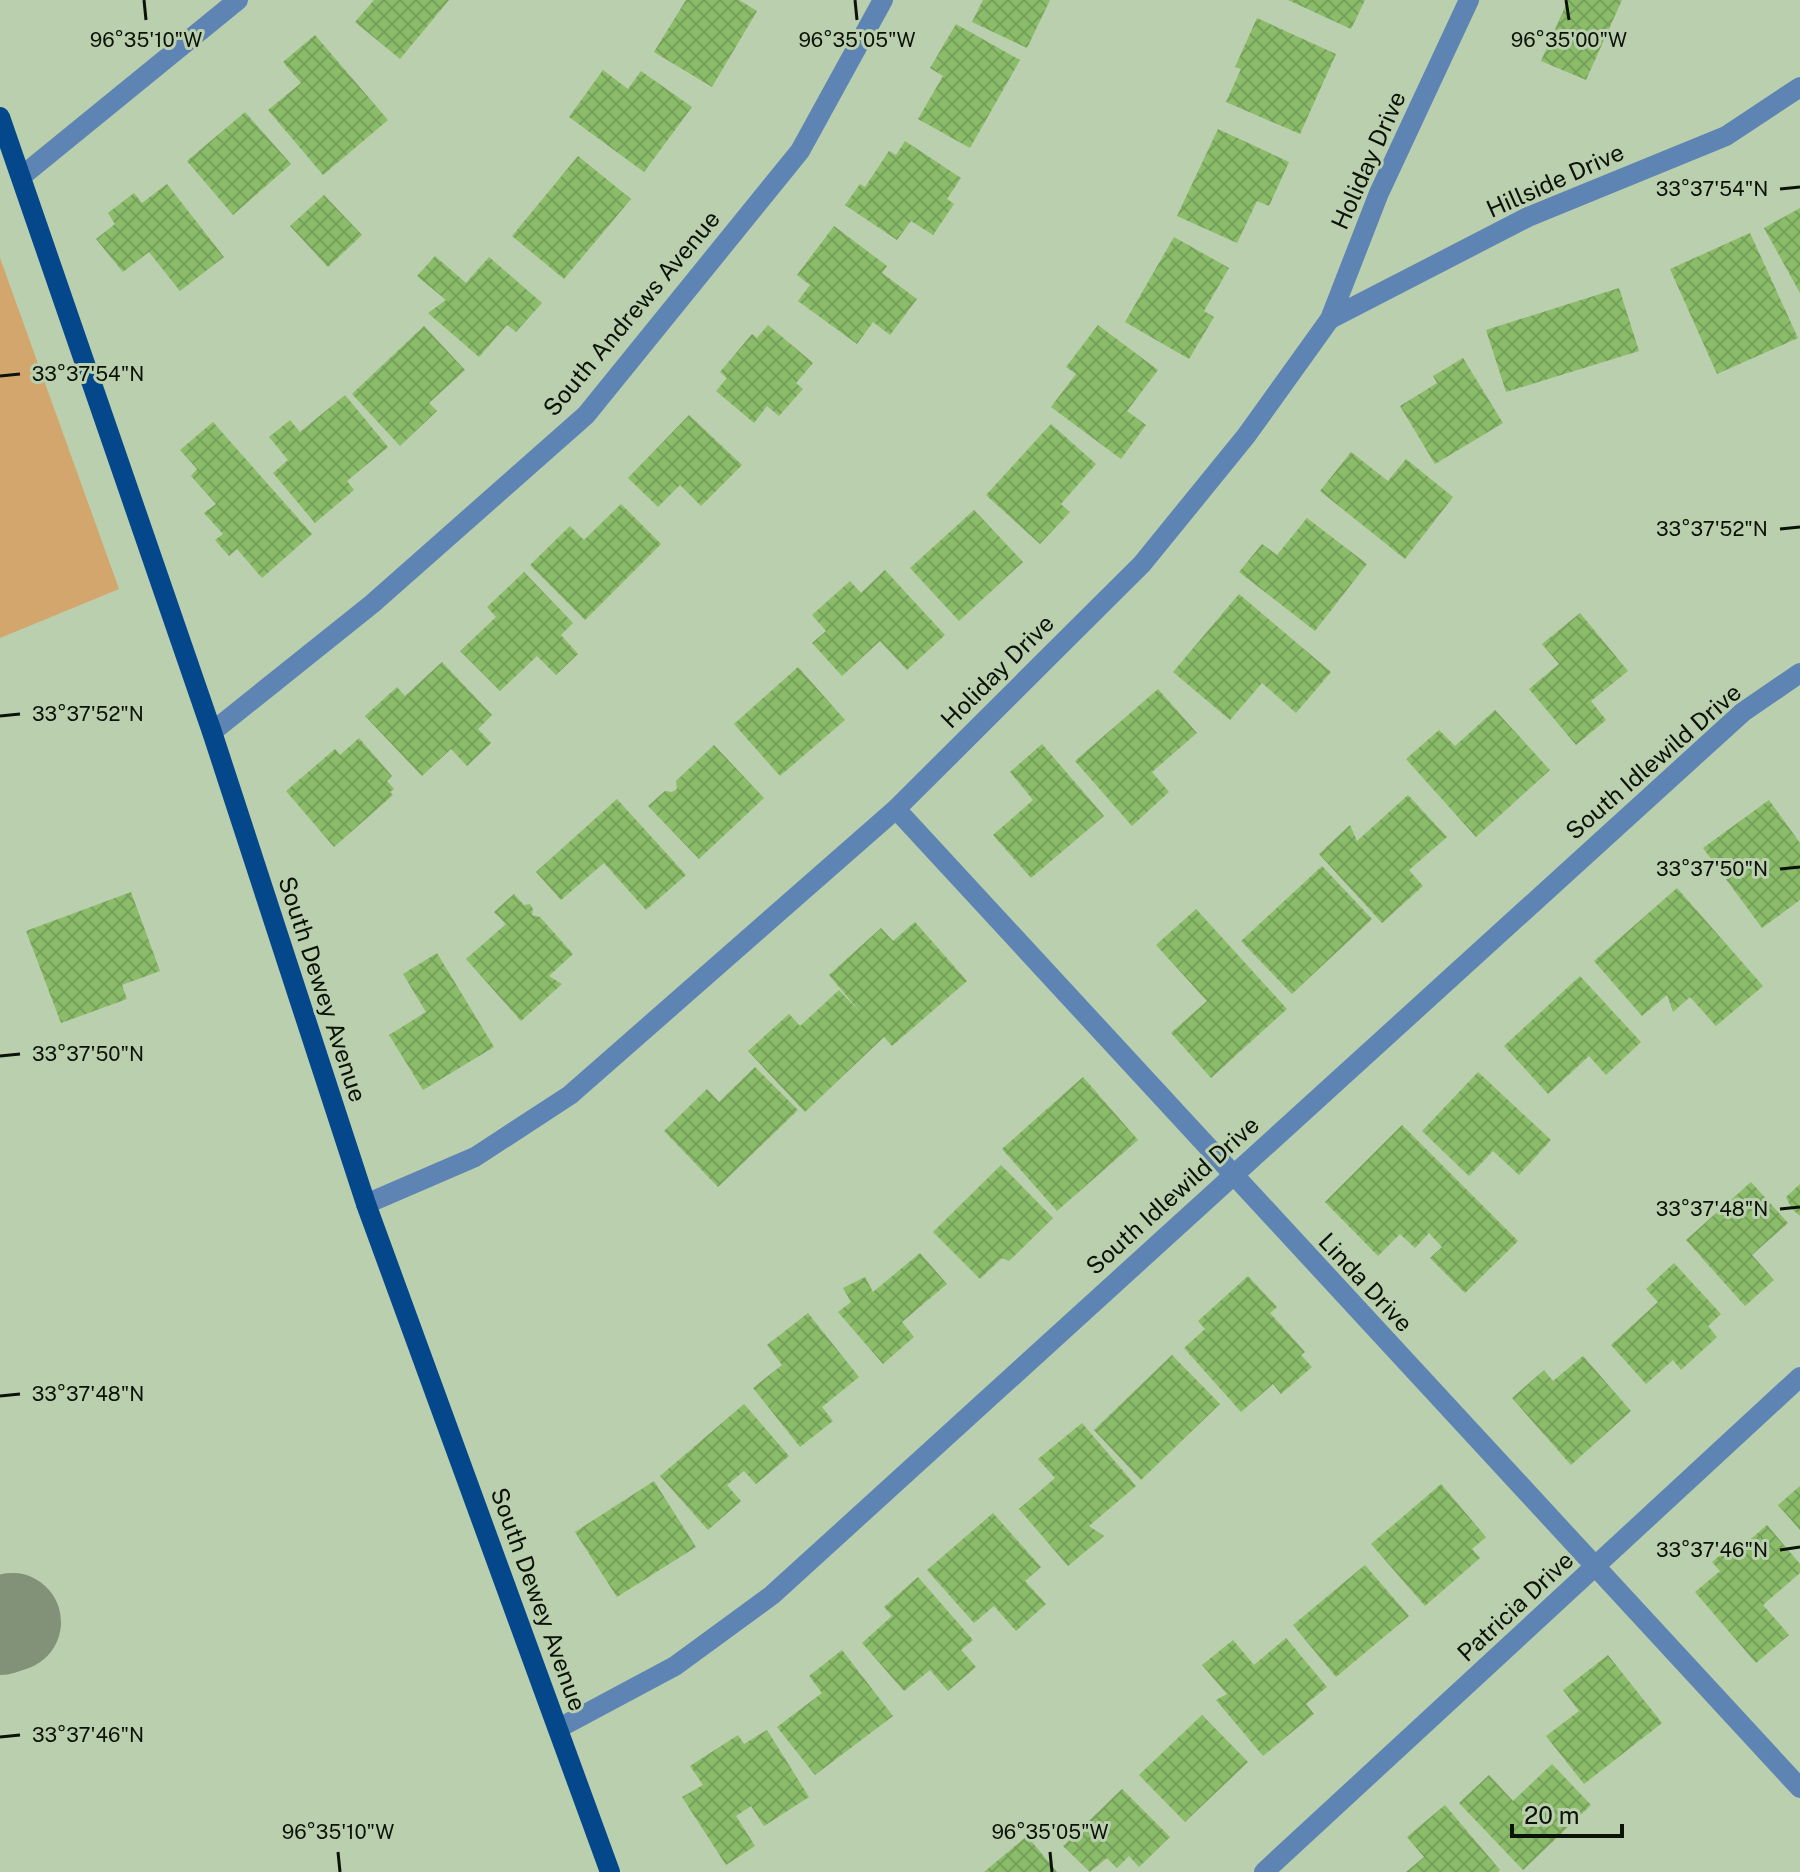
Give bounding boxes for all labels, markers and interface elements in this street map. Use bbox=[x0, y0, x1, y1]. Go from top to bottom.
text: 96°35'10"W bbox=[90, 28, 202, 52]
text: 96°35'05"W bbox=[798, 28, 916, 52]
text: 96°35'00"W bbox=[1511, 28, 1627, 52]
street label: Holiday Drive bbox=[1325, 87, 1411, 233]
street label: Hillside Drive bbox=[1482, 137, 1628, 223]
text: 33°37'54"N bbox=[1656, 177, 1768, 201]
street label: South Andrews Avenue bbox=[537, 205, 725, 421]
text: 33°37'54"N bbox=[32, 362, 144, 386]
text: 33°37'52"N bbox=[1656, 517, 1768, 541]
street label: Holiday Drive bbox=[935, 609, 1059, 733]
street label: South Idlewild Drive bbox=[1560, 677, 1746, 845]
text: 33°37'52"N bbox=[32, 702, 144, 726]
text: 33°37'50"N bbox=[1656, 857, 1768, 881]
street label: South Dewey Avenue bbox=[273, 873, 373, 1105]
text: 33°37'50"N bbox=[32, 1042, 144, 1066]
street label: South Idlewild Drive bbox=[1080, 1110, 1264, 1280]
text: 33°37'48"N bbox=[1656, 1197, 1768, 1221]
street label: Linda Drive bbox=[1313, 1227, 1419, 1337]
text: 33°37'48"N bbox=[32, 1382, 144, 1406]
street label: South Dewey Avenue bbox=[486, 1484, 592, 1714]
text: 33°37'46"N bbox=[1656, 1538, 1768, 1562]
street label: Patricia Drive bbox=[1451, 1545, 1579, 1667]
text: 33°37'46"N bbox=[32, 1723, 144, 1747]
scale bar bbox=[1512, 1788, 1622, 1838]
text: 20 m bbox=[1524, 1801, 1580, 1829]
text: 96°35'10"W bbox=[282, 1820, 394, 1844]
text: 96°35'05"W bbox=[991, 1820, 1109, 1844]

